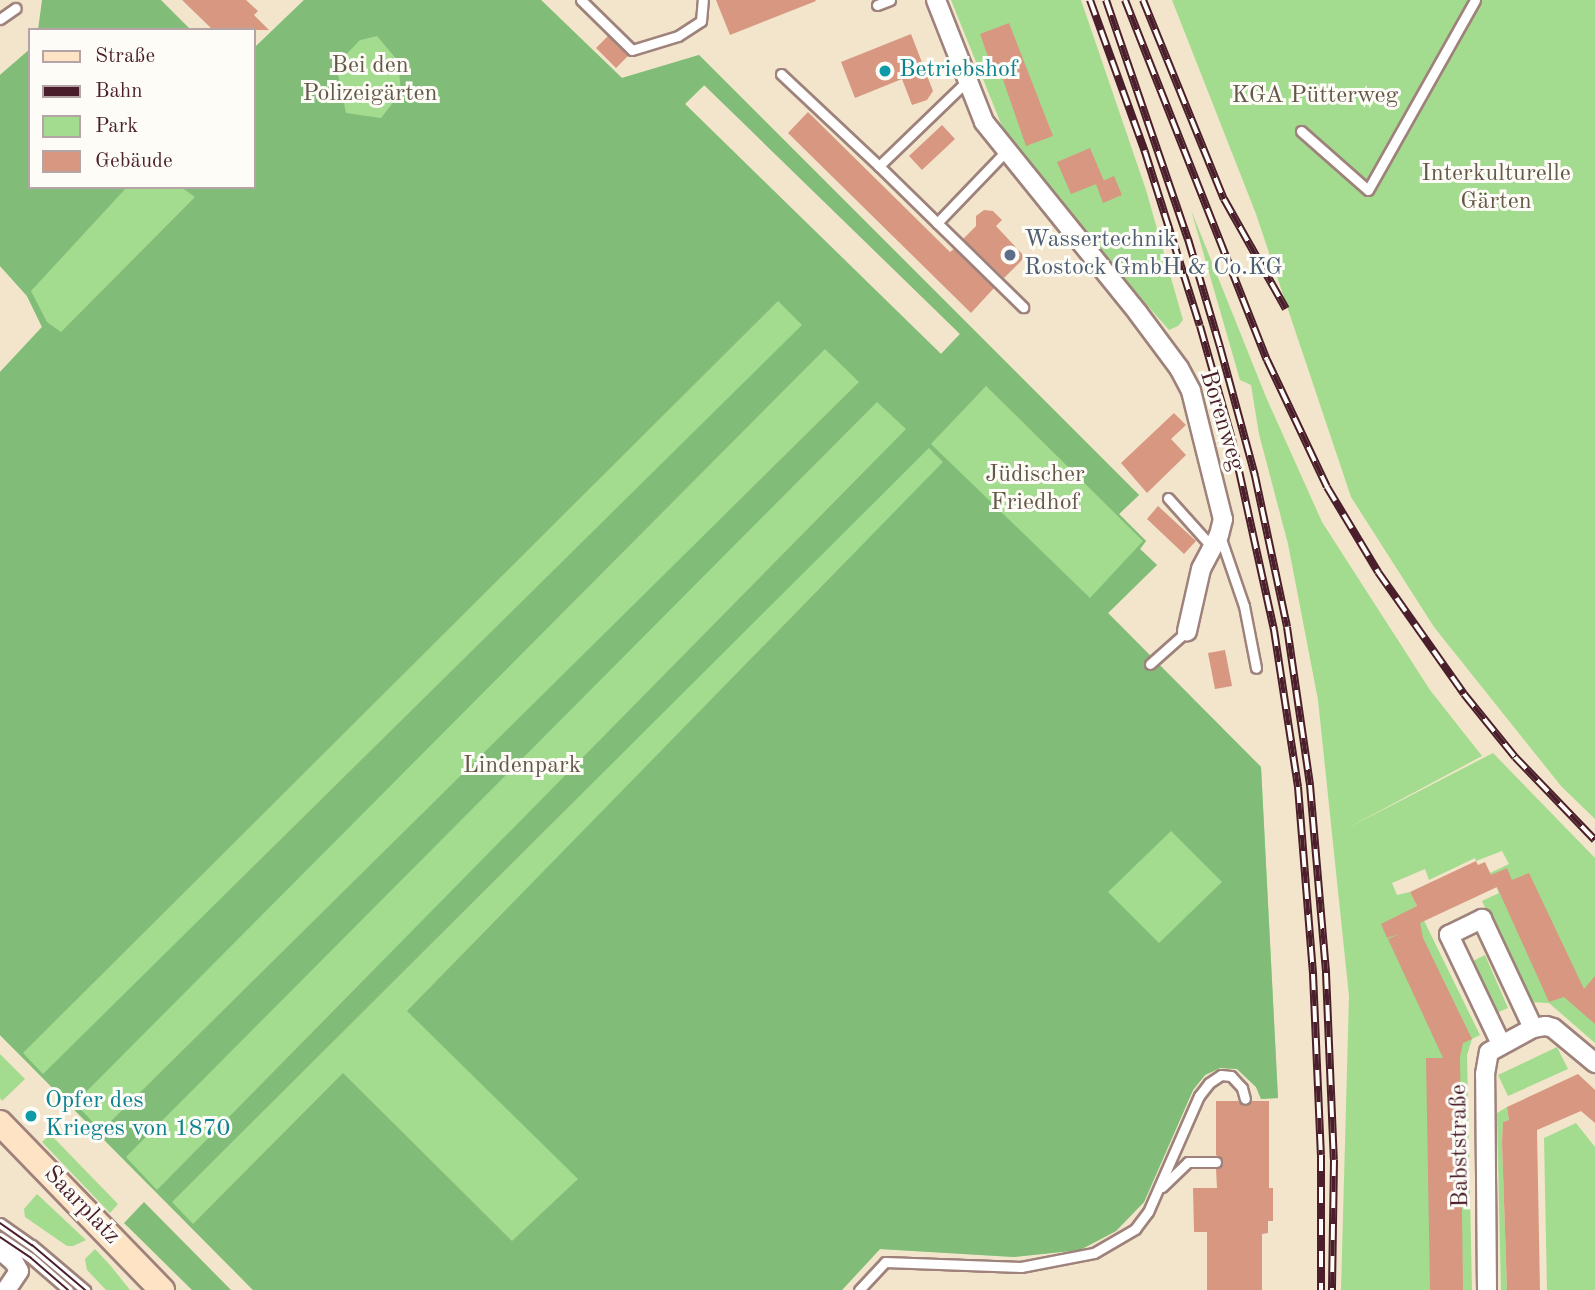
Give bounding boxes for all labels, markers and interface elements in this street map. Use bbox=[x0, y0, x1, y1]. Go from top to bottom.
legend bbox=[28, 28, 256, 189]
text: Straße bbox=[95, 46, 155, 67]
park label: Bei den Polizeigärten bbox=[302, 53, 438, 109]
place label: Betriebshof bbox=[899, 57, 1018, 85]
marker: Betriebshof bbox=[877, 63, 893, 79]
text: Bahn bbox=[95, 81, 143, 102]
park label: KGA Pütterweg bbox=[1231, 83, 1399, 111]
text: Park bbox=[95, 116, 138, 137]
text: Gebäude bbox=[95, 151, 173, 172]
park label: Interkulturelle Gärten bbox=[1421, 161, 1571, 217]
place label: Wassertechnik Rostock GmbH & Co.KG bbox=[1024, 227, 1282, 283]
marker: Wassertechnik Rostock GmbH & Co.KG bbox=[1002, 247, 1018, 263]
street label: Borenweg bbox=[1192, 367, 1250, 475]
park label: Jüdischer Friedhof bbox=[985, 462, 1085, 518]
park label: Lindenpark bbox=[463, 753, 581, 781]
street label: Babststraße bbox=[1446, 1084, 1476, 1208]
place label: Opfer des Krieges von 1870 bbox=[45, 1088, 230, 1144]
marker: Opfer des Krieges von 1870 bbox=[23, 1108, 39, 1124]
street label: Saarplatz bbox=[37, 1161, 125, 1251]

